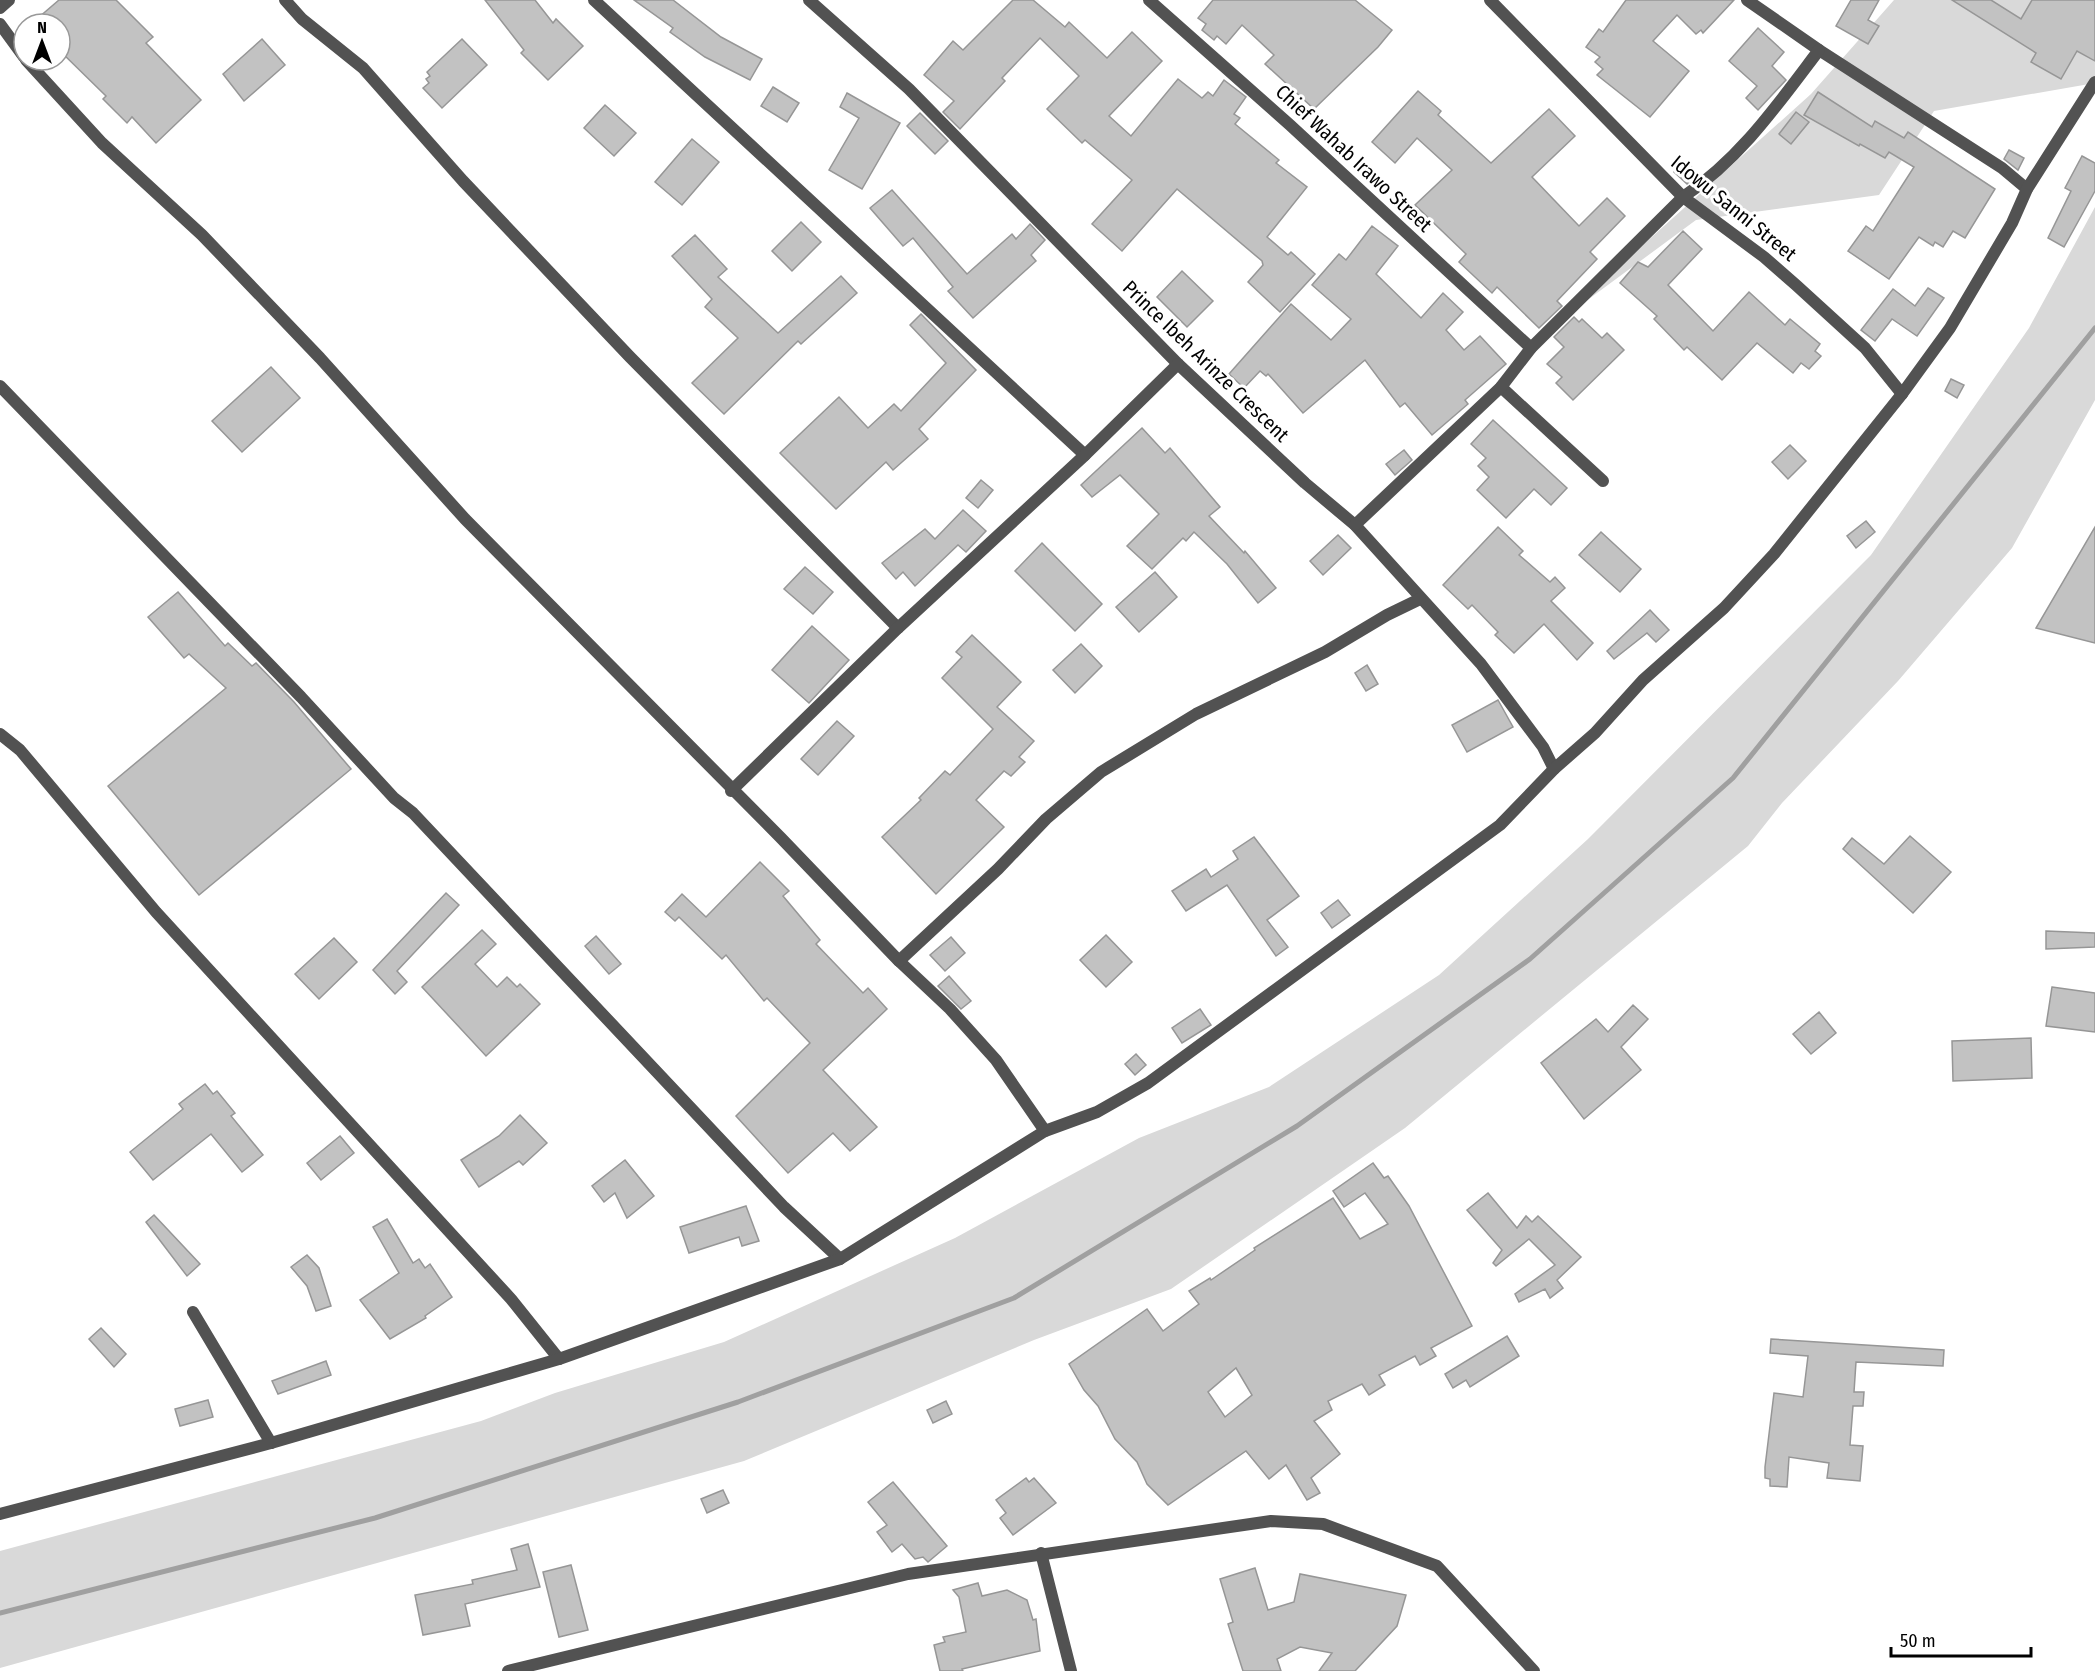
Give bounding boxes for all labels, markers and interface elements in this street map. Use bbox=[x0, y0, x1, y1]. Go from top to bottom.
north arrow bbox=[12, 12, 72, 72]
text: N bbox=[37, 18, 47, 37]
street label: Chief Wahab Irawo Street bbox=[1271, 79, 1437, 237]
street label: Idowu Sanni Street bbox=[1666, 150, 1802, 266]
street label: Prince Ibeh Arinze Crescent bbox=[1118, 275, 1294, 447]
scale bar bbox=[1891, 1620, 2030, 1658]
text: 50 m bbox=[1900, 1630, 1936, 1652]

